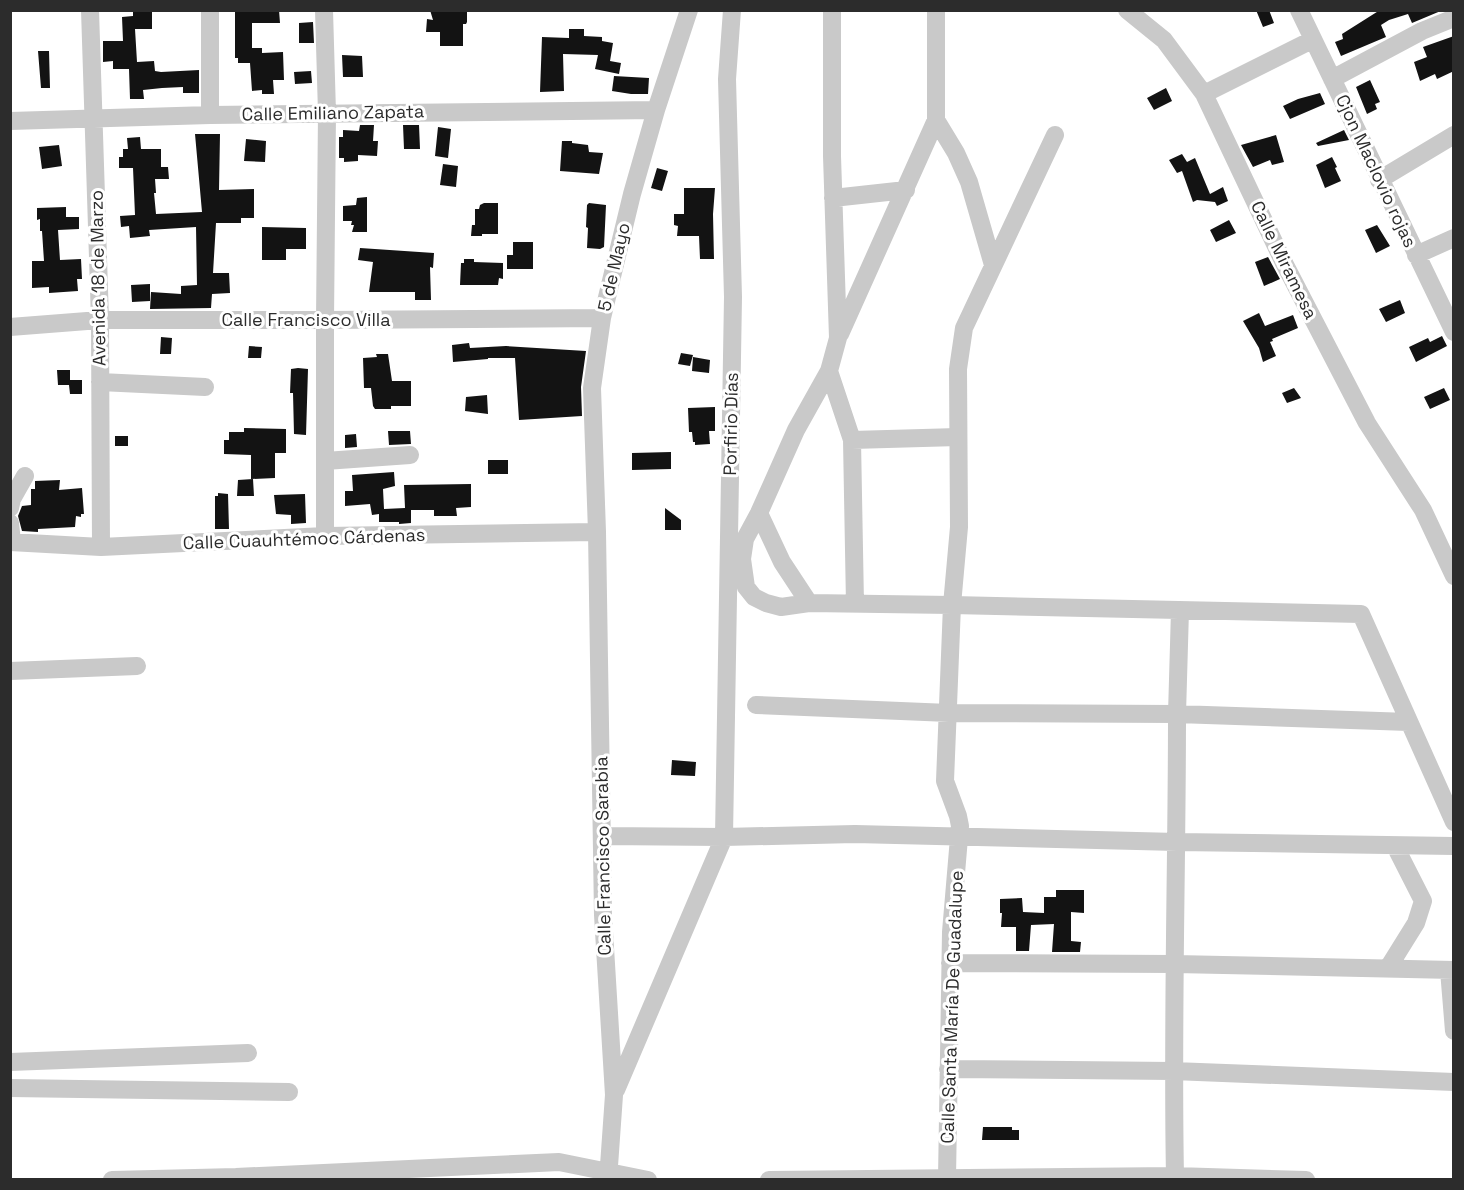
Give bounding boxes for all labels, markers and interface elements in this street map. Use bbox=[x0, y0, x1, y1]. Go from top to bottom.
street label: Cjon Maclovio rojas bbox=[1331, 91, 1422, 251]
street label: Calle Emiliano Zapata bbox=[241, 99, 425, 126]
street label: Avenida 18 de Marzo bbox=[84, 190, 111, 366]
street label: Calle Miramesa bbox=[1246, 197, 1323, 323]
street label: 5 de Mayo bbox=[592, 220, 635, 313]
street label: Calle Francisco Villa bbox=[221, 308, 391, 331]
street label: Porfirio Días bbox=[718, 372, 743, 476]
street label: Calle Cuauhtémoc Cárdenas bbox=[182, 523, 426, 554]
street label: Calle Francisco Sarabia bbox=[589, 756, 616, 956]
street label: Calle Santa María De Guadalupe bbox=[935, 870, 968, 1144]

